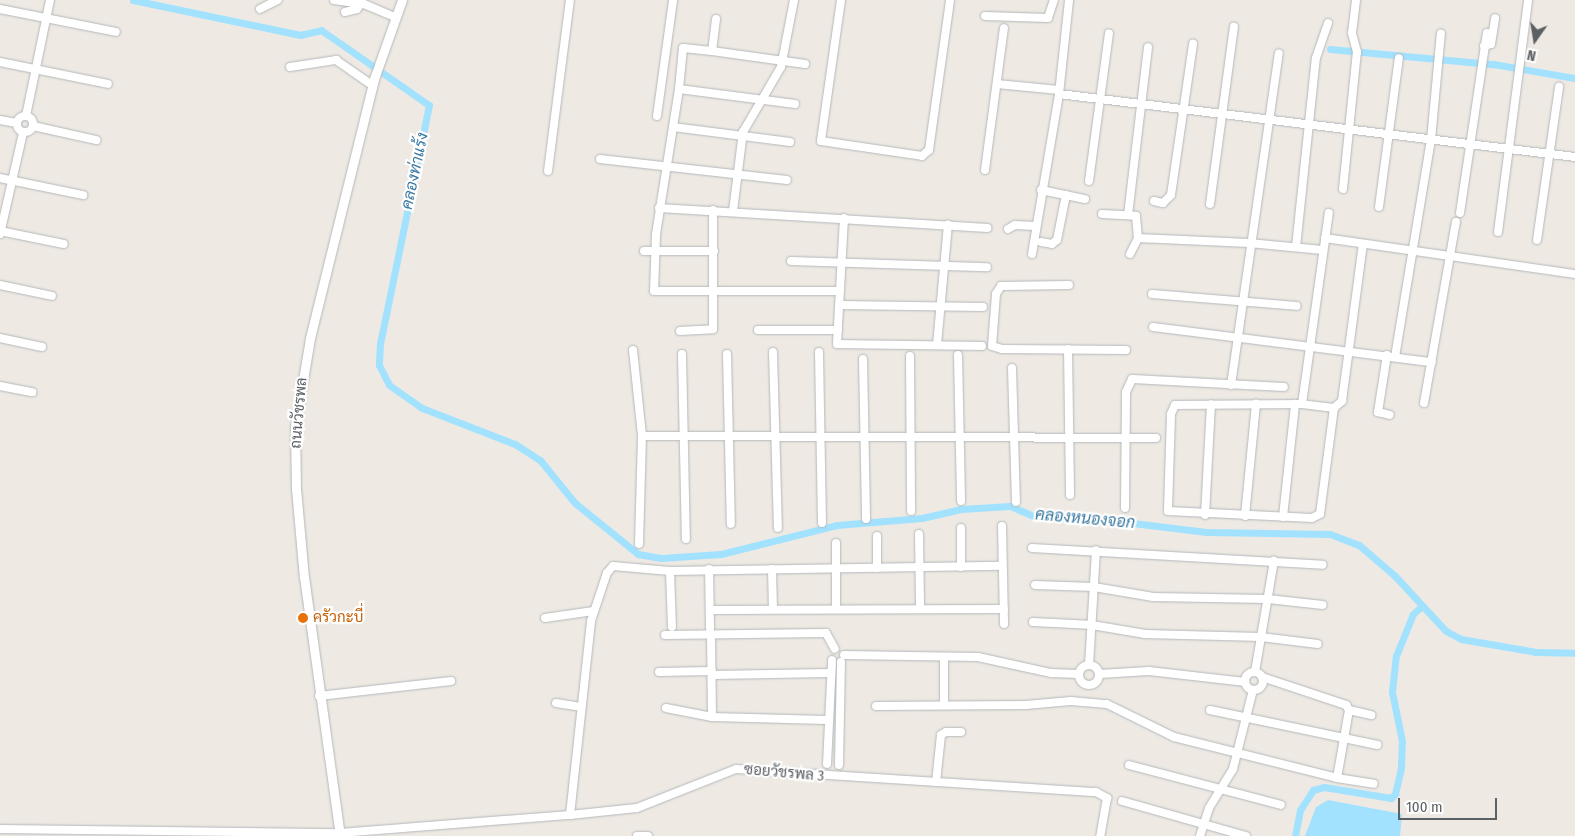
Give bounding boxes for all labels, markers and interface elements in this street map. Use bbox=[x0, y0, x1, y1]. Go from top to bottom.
north arrow bbox=[1510, 15, 1560, 65]
text: N bbox=[1526, 46, 1538, 64]
water label: คลองท่าแร้ง bbox=[397, 131, 433, 211]
street label: ถนนวัชรพล bbox=[287, 377, 311, 449]
water label: คลองหนองจอก bbox=[1034, 505, 1136, 533]
place label: ครัวกะบี่ bbox=[313, 609, 363, 627]
marker: ครัวกะบี่ bbox=[297, 612, 309, 624]
street label: ซอยวัชรพล 3 bbox=[743, 761, 825, 785]
scale bar bbox=[1400, 788, 1499, 820]
text: 100 m bbox=[1406, 798, 1443, 816]

